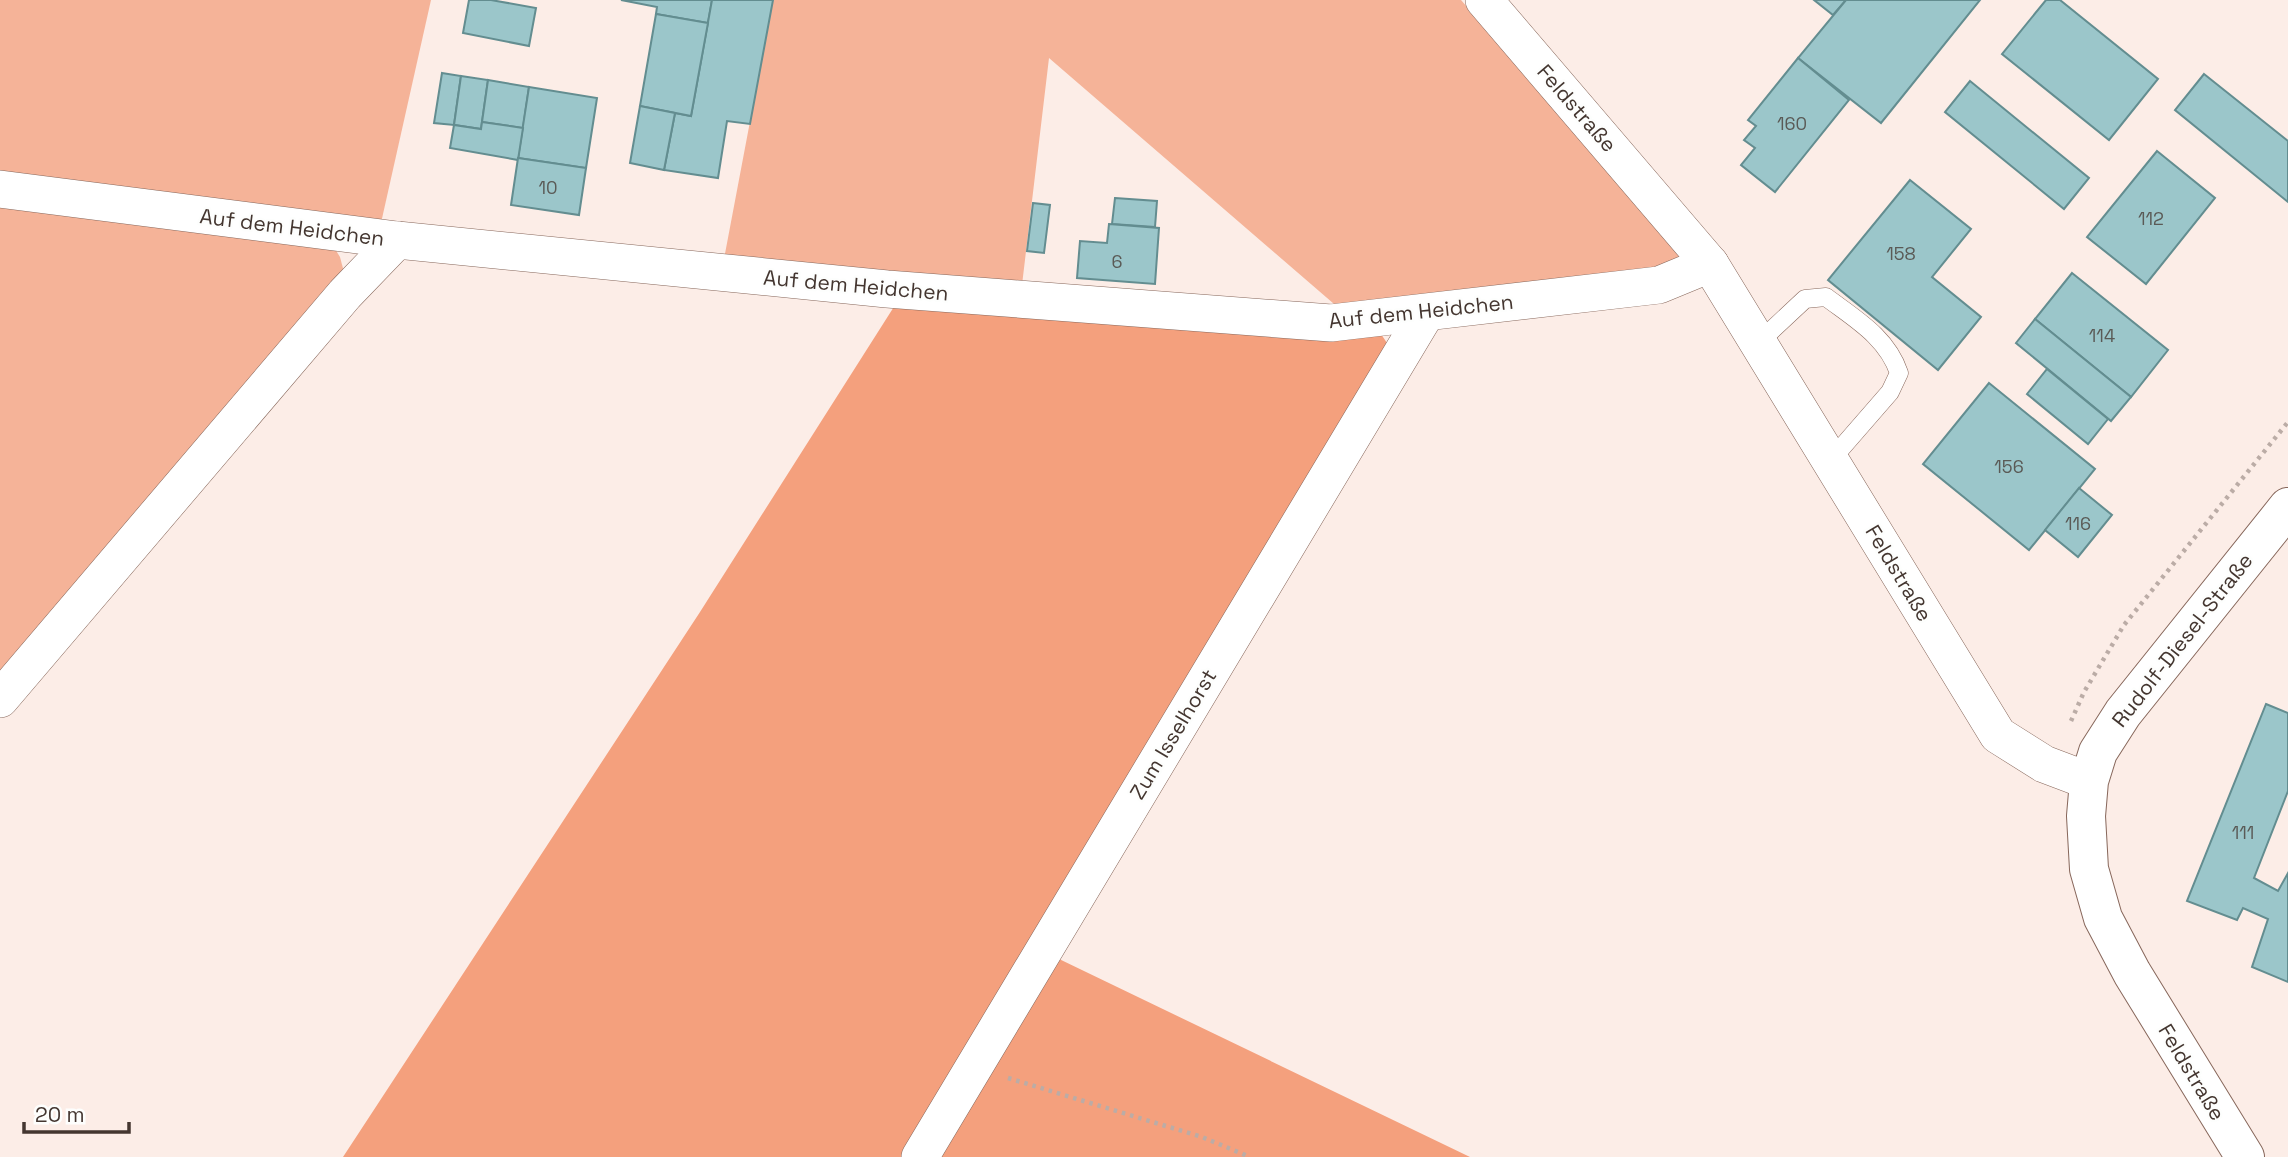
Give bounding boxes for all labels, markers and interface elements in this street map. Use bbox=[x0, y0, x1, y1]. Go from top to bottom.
street label: Feldstraße bbox=[1531, 58, 1623, 158]
house number: 160 bbox=[1777, 112, 1807, 135]
house number: 10 bbox=[538, 176, 558, 199]
street label: Auf dem Heidchen bbox=[198, 202, 386, 252]
house number: 112 bbox=[2138, 207, 2164, 230]
house number: 158 bbox=[1886, 242, 1916, 265]
house number: 6 bbox=[1111, 250, 1123, 273]
street label: Auf dem Heidchen bbox=[762, 263, 950, 307]
street label: Auf dem Heidchen bbox=[1327, 288, 1515, 334]
house number: 114 bbox=[2089, 324, 2115, 347]
house number: 156 bbox=[1994, 455, 2024, 478]
house number: 116 bbox=[2065, 512, 2091, 535]
street label: Feldstraße bbox=[1860, 520, 1938, 626]
street label: Rudolf-Diesel-Straße bbox=[2106, 548, 2258, 732]
street label: Zum Isselhorst bbox=[1124, 664, 1222, 804]
house number: 111 bbox=[2232, 821, 2254, 844]
street label: Feldstraße bbox=[2153, 1019, 2231, 1125]
scale bar bbox=[24, 1090, 130, 1134]
text: 20 m bbox=[35, 1101, 85, 1128]

